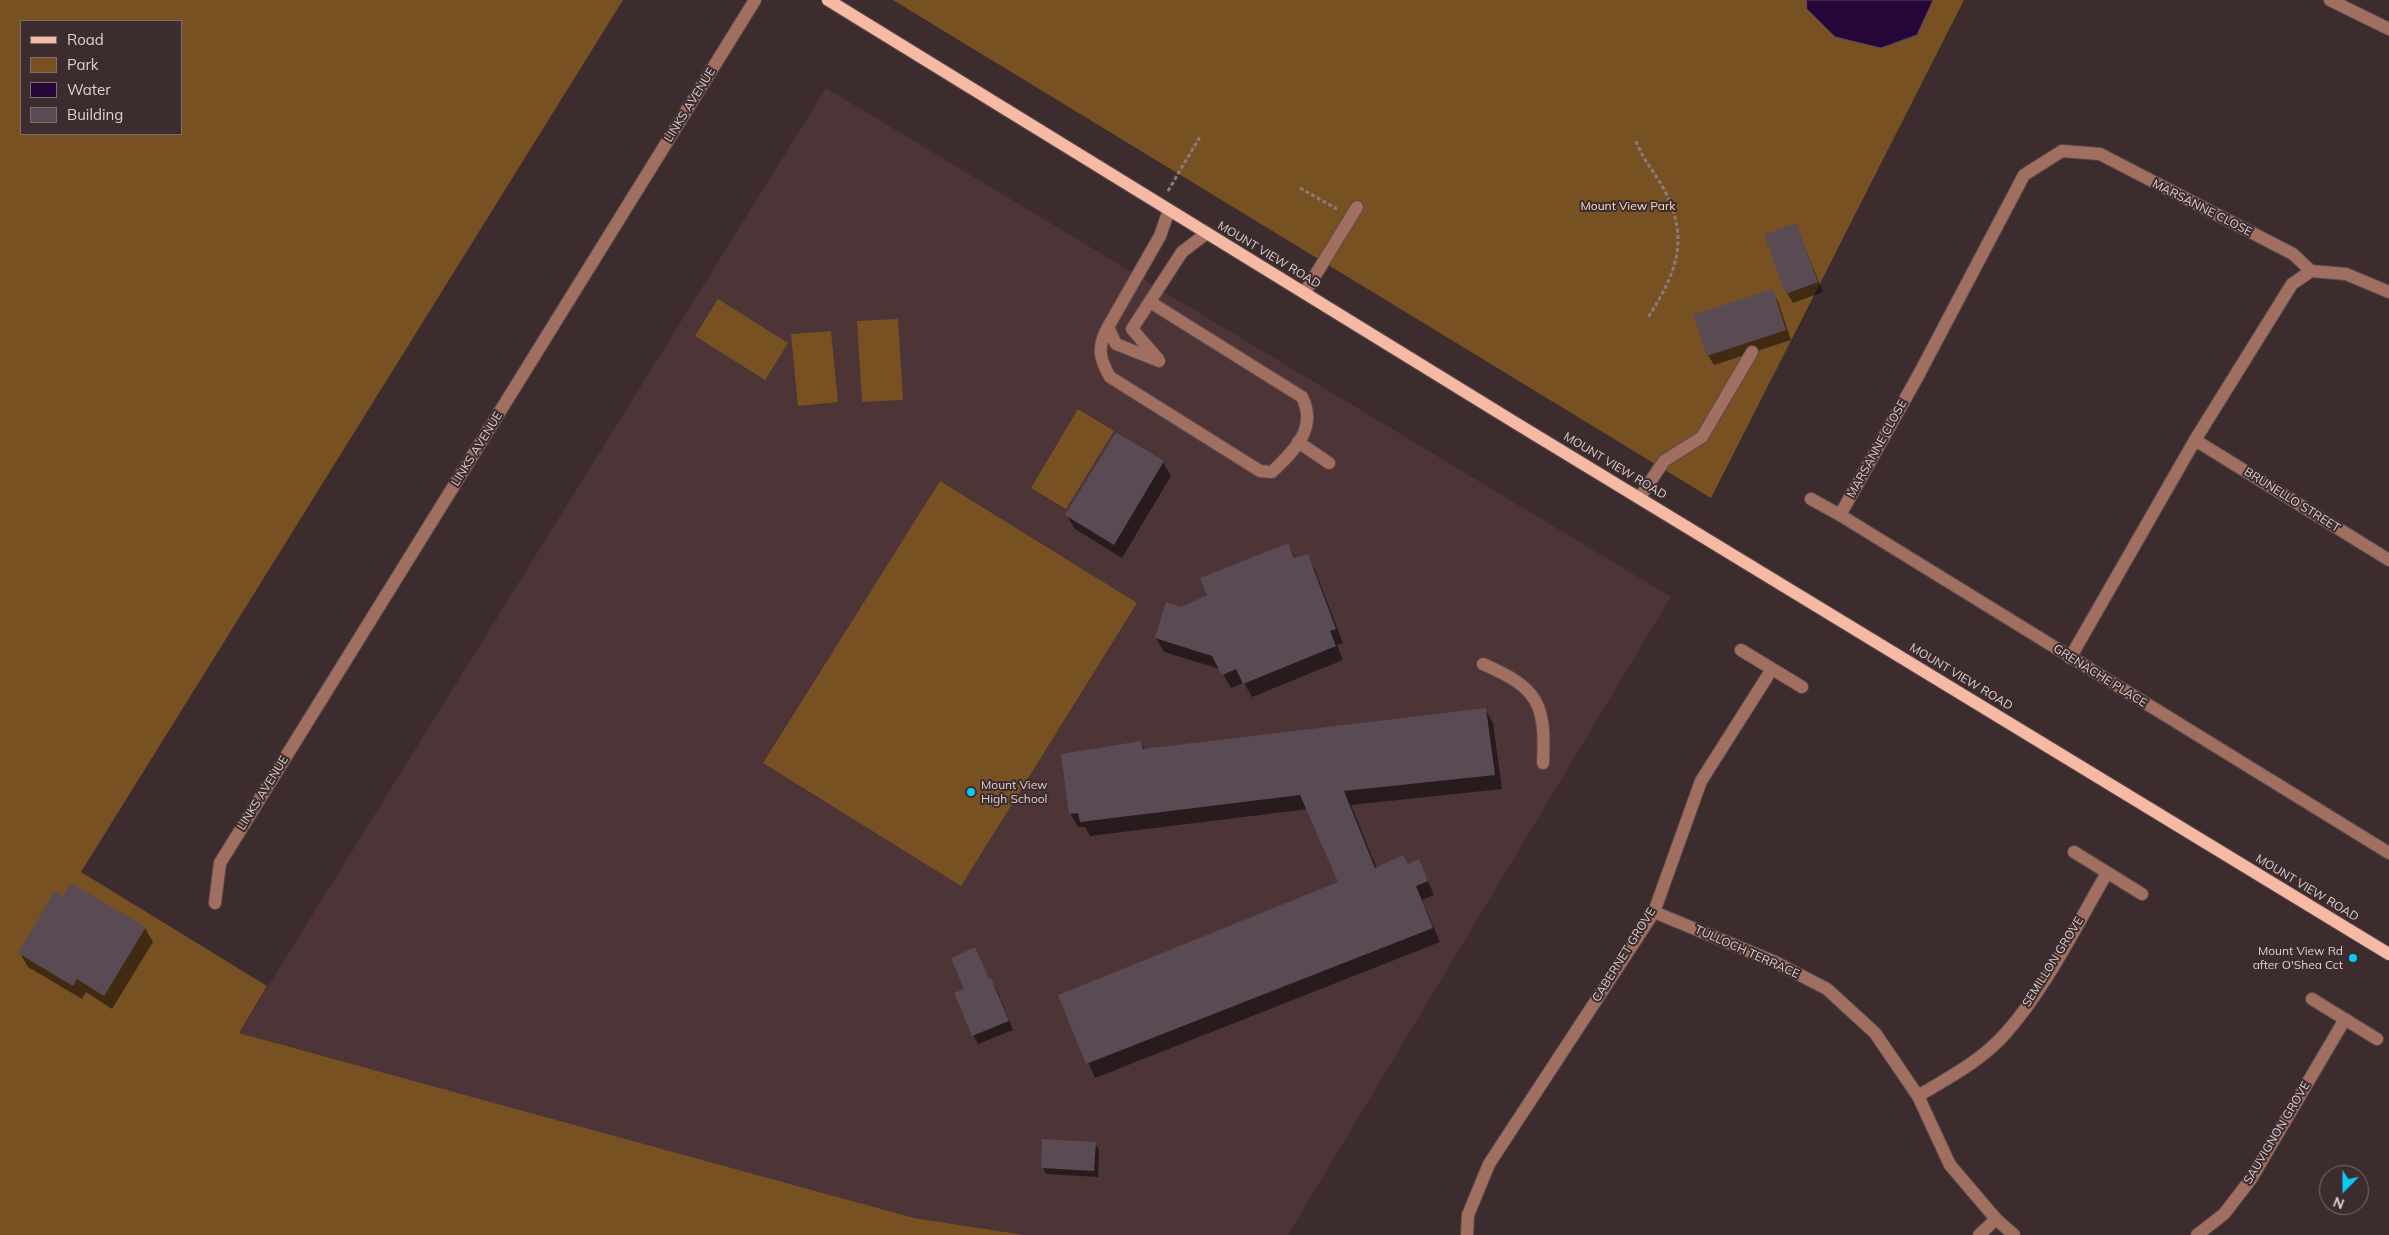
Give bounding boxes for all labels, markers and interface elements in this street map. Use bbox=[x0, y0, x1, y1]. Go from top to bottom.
legend bbox=[20, 20, 182, 135]
text: Road bbox=[67, 30, 104, 49]
text: Park bbox=[67, 55, 99, 74]
street label: LINKS AVENUE bbox=[661, 65, 719, 145]
text: Water bbox=[67, 80, 111, 99]
text: Building bbox=[67, 105, 123, 124]
street label: MARSANNE CLOSE bbox=[2150, 177, 2254, 239]
park label: Mount View Park bbox=[1581, 199, 1675, 213]
street label: MOUNT VIEW ROAD bbox=[1215, 219, 1323, 291]
street label: MARSANNE CLOSE bbox=[1844, 397, 1910, 501]
street label: LINKS AVENUE bbox=[448, 409, 506, 489]
street label: MOUNT VIEW ROAD bbox=[1561, 430, 1669, 502]
street label: BRUNELLO STREET bbox=[2241, 465, 2343, 535]
street label: MOUNT VIEW ROAD bbox=[1907, 641, 2015, 713]
street label: GRENACHE PLACE bbox=[2051, 641, 2149, 711]
street label: LINKS AVENUE bbox=[234, 753, 292, 833]
place label: Mount View High School bbox=[981, 778, 1048, 806]
marker: Mount View High School bbox=[965, 786, 977, 798]
street label: MOUNT VIEW ROAD bbox=[2253, 852, 2361, 924]
street label: CABERNET GROVE bbox=[1589, 905, 1659, 1005]
street label: SEMILLON GROVE bbox=[2019, 914, 2087, 1010]
street label: TULLOCH TERRACE bbox=[1692, 922, 1802, 982]
place label: Mount View Rd after O'Shea Cct bbox=[2253, 944, 2343, 972]
marker: Mount View Rd after O'Shea Cct bbox=[2347, 952, 2359, 964]
street label: SAUVIGNON GROVE bbox=[2241, 1079, 2313, 1187]
north arrow bbox=[2319, 1165, 2369, 1215]
text: N bbox=[2330, 1193, 2347, 1213]

